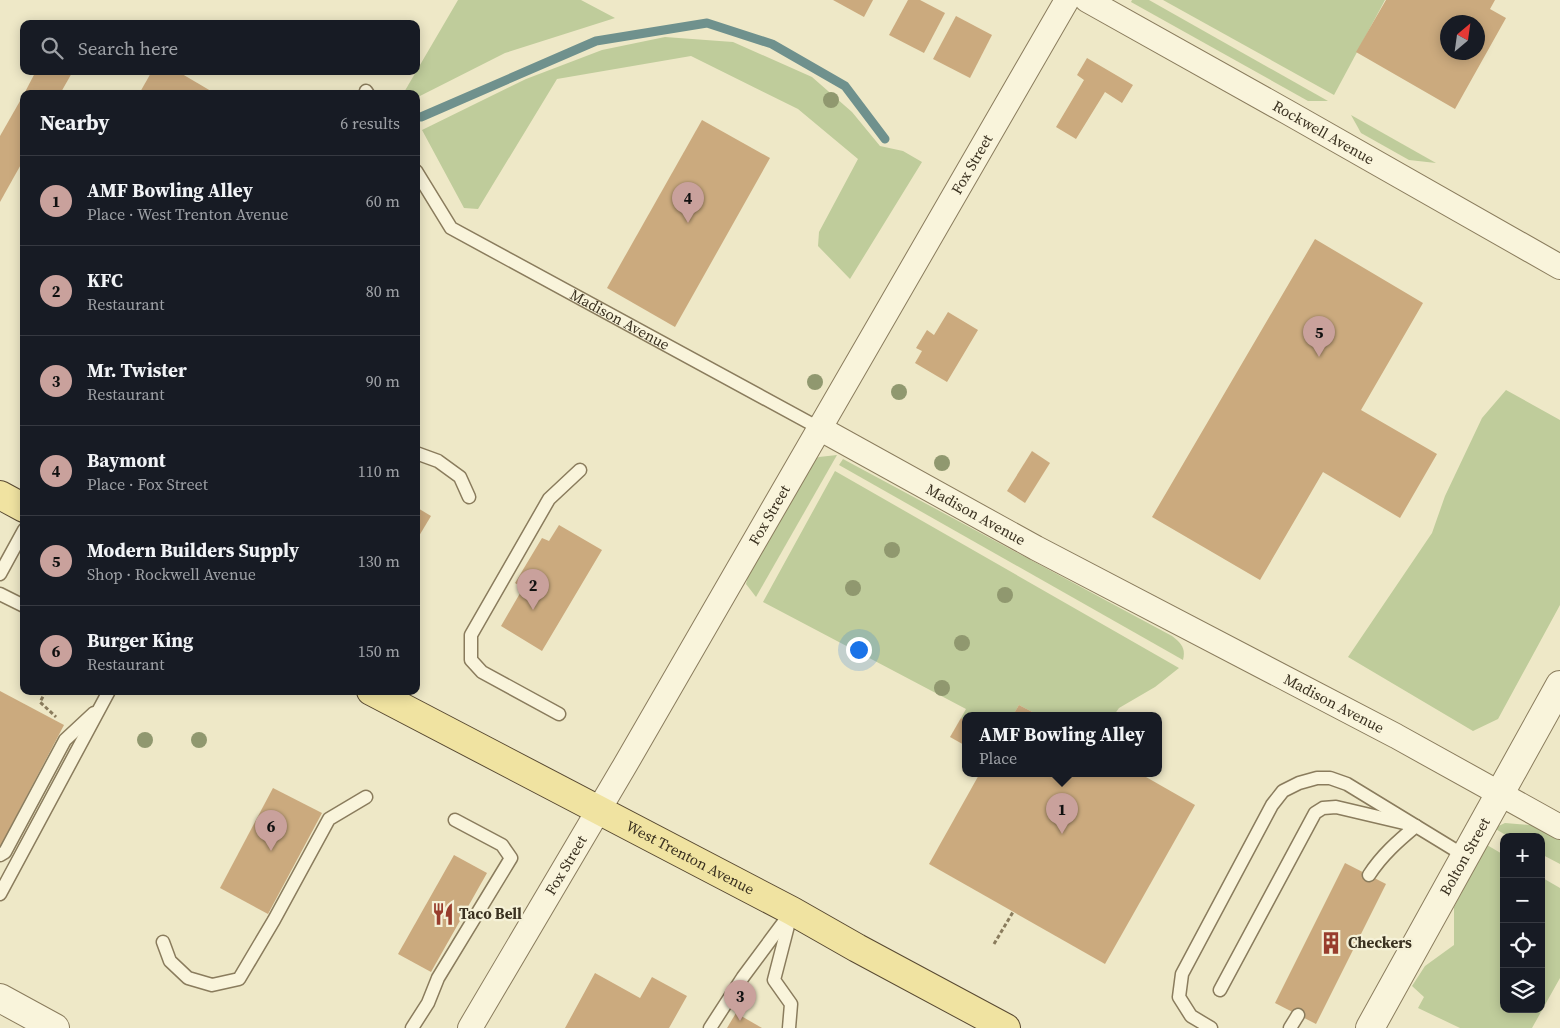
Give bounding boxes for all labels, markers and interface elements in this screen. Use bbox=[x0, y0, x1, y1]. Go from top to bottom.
north arrow bbox=[1440, 15, 1485, 60]
search box bbox=[20, 20, 420, 75]
icon: search bbox=[38, 34, 66, 62]
text: Search here bbox=[78, 35, 178, 61]
street label: Rockwell Avenue bbox=[1269, 95, 1379, 169]
text: Nearby bbox=[40, 108, 110, 137]
text: 6 results bbox=[340, 112, 400, 134]
street label: Fox Street bbox=[946, 130, 997, 198]
text: AMF Bowling Alley bbox=[87, 177, 253, 203]
pin: 4 bbox=[672, 182, 704, 223]
text: 1 bbox=[52, 190, 60, 212]
text: 60 m bbox=[366, 190, 400, 212]
text: Place · West Trenton Avenue bbox=[87, 203, 288, 225]
text: KFC bbox=[87, 267, 123, 293]
text: 2 bbox=[52, 280, 60, 302]
text: 80 m bbox=[366, 280, 400, 302]
street label: Madison Avenue bbox=[566, 284, 674, 355]
text: Restaurant bbox=[87, 293, 165, 315]
pin: 5 bbox=[1303, 316, 1335, 357]
text: Mr. Twister bbox=[87, 357, 187, 383]
text: 3 bbox=[52, 370, 60, 392]
text: 90 m bbox=[366, 370, 400, 392]
text: Restaurant bbox=[87, 383, 165, 405]
text: Baymont bbox=[87, 447, 166, 473]
text: 4 bbox=[52, 460, 60, 482]
text: 110 m bbox=[358, 460, 400, 482]
text: Place · Fox Street bbox=[87, 473, 208, 495]
street label: Madison Avenue bbox=[922, 478, 1030, 550]
street label: Fox Street bbox=[743, 481, 795, 549]
text: Modern Builders Supply bbox=[87, 537, 299, 563]
text: 5 bbox=[52, 550, 60, 572]
text: 130 m bbox=[358, 550, 400, 572]
text: Shop · Rockwell Avenue bbox=[87, 563, 256, 585]
pin: 2 bbox=[517, 569, 549, 610]
text: Burger King bbox=[87, 627, 193, 653]
your location bbox=[846, 637, 872, 663]
text: 6 bbox=[52, 640, 60, 662]
text: 150 m bbox=[358, 640, 400, 662]
text: Restaurant bbox=[87, 653, 165, 675]
street label: Madison Avenue bbox=[1280, 668, 1388, 738]
popup bbox=[962, 712, 1162, 777]
text: AMF Bowling Alley bbox=[979, 721, 1145, 747]
text: Place bbox=[979, 747, 1017, 769]
pin: 1 bbox=[1046, 793, 1078, 834]
pin: 6 bbox=[255, 810, 287, 851]
street label: Bolton Street bbox=[1434, 813, 1495, 899]
street label: West Trenton Avenue bbox=[622, 815, 758, 900]
street label: Fox Street bbox=[540, 831, 592, 899]
map controls bbox=[1500, 833, 1545, 1013]
button: + bbox=[1500, 833, 1545, 878]
button: − bbox=[1500, 878, 1545, 923]
restaurant icon: Taco Bell bbox=[430, 901, 456, 927]
place label: Taco Bell bbox=[459, 903, 522, 924]
button: locate bbox=[1500, 923, 1545, 968]
building icon: Checkers bbox=[1318, 930, 1344, 956]
place label: Checkers bbox=[1348, 932, 1412, 953]
button: layers bbox=[1500, 968, 1545, 1013]
pin: 3 bbox=[724, 980, 756, 1021]

